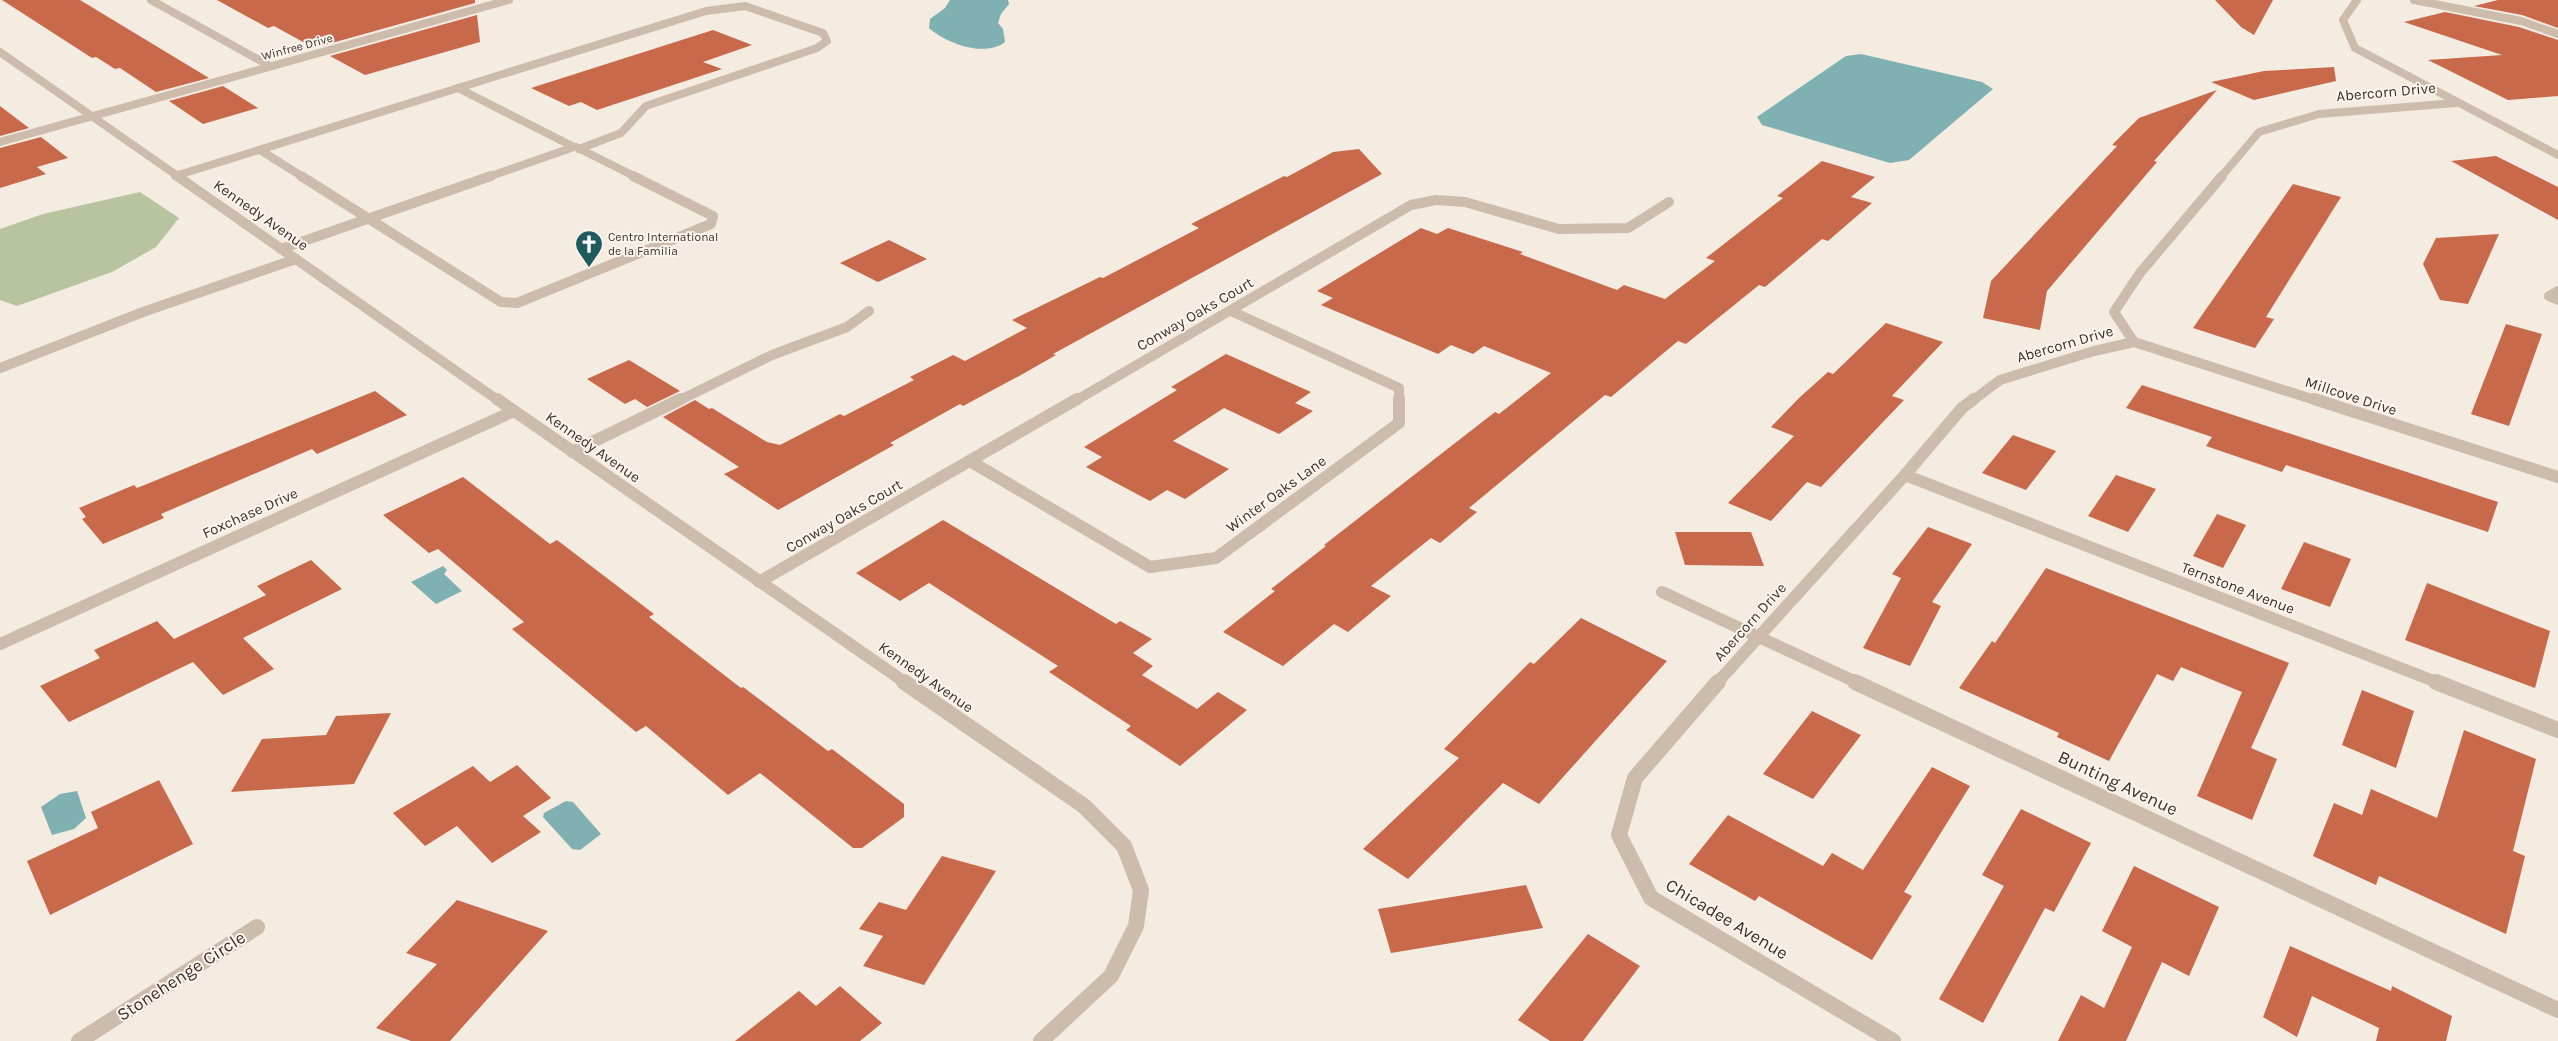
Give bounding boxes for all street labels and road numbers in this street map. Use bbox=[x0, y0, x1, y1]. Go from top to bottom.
street label: Winfree Drive bbox=[260, 31, 334, 63]
street label: Abercorn Drive bbox=[2336, 79, 2436, 105]
street label: Kennedy Avenue bbox=[210, 176, 312, 254]
street label: Conway Oaks Court bbox=[1134, 273, 1257, 355]
street label: Abercorn Drive bbox=[2015, 322, 2115, 366]
street label: Millcove Drive bbox=[2303, 373, 2399, 419]
street label: Kennedy Avenue bbox=[542, 408, 644, 486]
street label: Winter Oaks Lane bbox=[1223, 452, 1329, 536]
street label: Conway Oaks Court bbox=[783, 475, 906, 557]
street label: Foxchase Drive bbox=[199, 484, 301, 542]
street label: Ternstone Avenue bbox=[2179, 558, 2297, 618]
street label: Abercorn Drive bbox=[1710, 579, 1790, 665]
street label: Kennedy Avenue bbox=[875, 638, 977, 716]
street label: Bunting Avenue bbox=[2055, 746, 2181, 820]
street label: Chicadee Avenue bbox=[1662, 874, 1792, 964]
street label: Stonehenge Circle bbox=[113, 926, 249, 1026]

